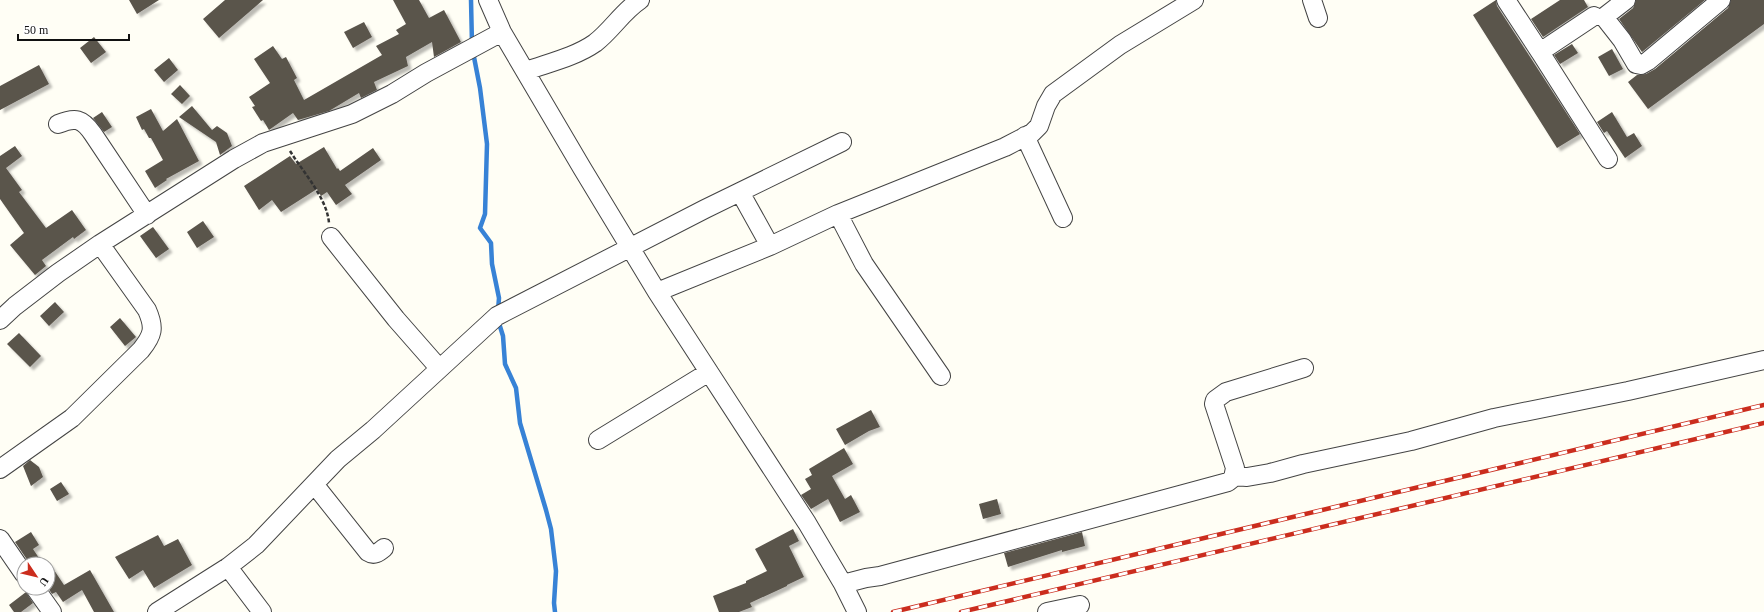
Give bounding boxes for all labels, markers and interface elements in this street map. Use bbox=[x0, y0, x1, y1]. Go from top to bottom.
scale bar bbox=[18, 16, 129, 42]
text: 50 m bbox=[24, 23, 49, 37]
north arrow bbox=[16, 556, 56, 596]
text: U bbox=[37, 575, 51, 588]

